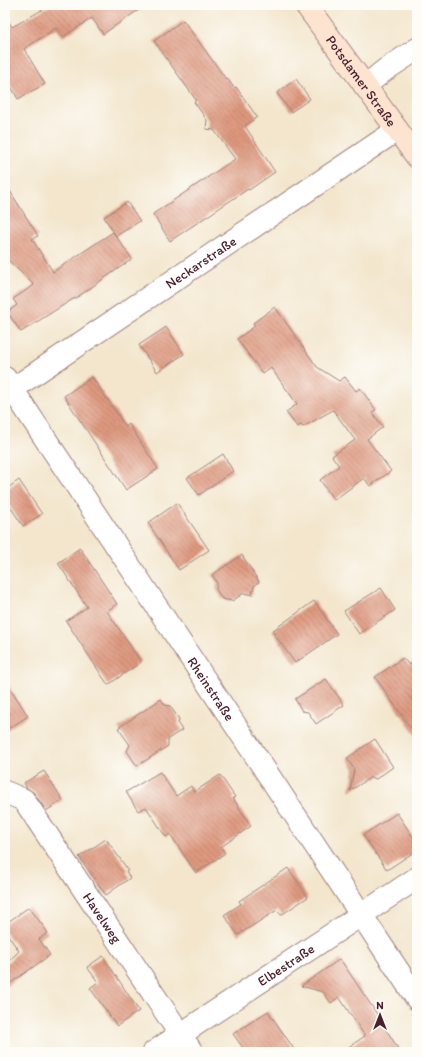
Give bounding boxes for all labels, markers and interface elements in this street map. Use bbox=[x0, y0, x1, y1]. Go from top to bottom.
street label: Potsdamer Straße bbox=[322, 32, 400, 130]
street label: Neckarstraße bbox=[162, 232, 240, 293]
street label: Rheinstraße bbox=[183, 654, 238, 725]
street label: Havelweg bbox=[79, 889, 125, 947]
street label: Elbestraße bbox=[254, 940, 318, 990]
north arrow bbox=[360, 995, 400, 1035]
text: N bbox=[376, 999, 384, 1012]

